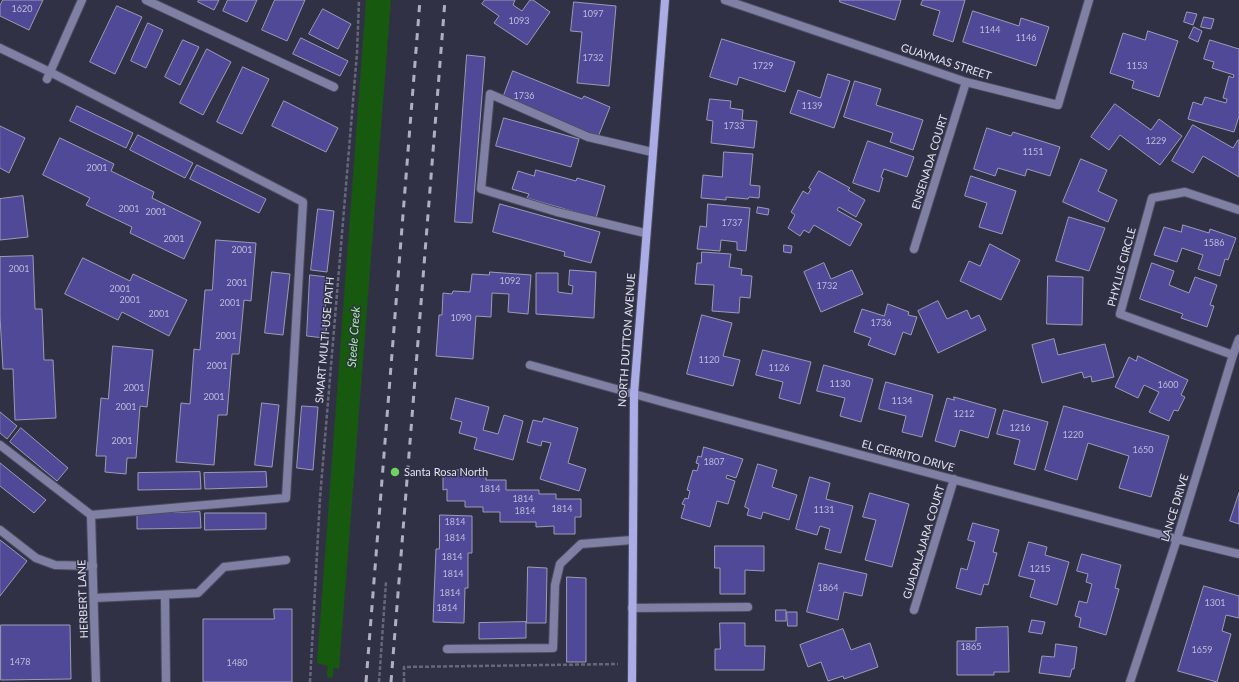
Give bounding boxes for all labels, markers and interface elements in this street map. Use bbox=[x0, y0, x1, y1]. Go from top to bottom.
house number: 1620 bbox=[12, 4, 32, 14]
house number: 1097 bbox=[583, 9, 603, 19]
house number: 1093 bbox=[509, 16, 529, 26]
house number: 1144 bbox=[980, 25, 1000, 35]
house number: 1146 bbox=[1016, 33, 1036, 43]
street label: GUAYMAS STREET bbox=[899, 41, 993, 83]
house number: 1732 bbox=[583, 53, 603, 63]
house number: 1729 bbox=[753, 61, 773, 71]
house number: 1153 bbox=[1127, 61, 1147, 71]
house number: 1736 bbox=[514, 91, 534, 101]
house number: 1139 bbox=[802, 101, 822, 111]
street label: ENSENADA COURT bbox=[909, 113, 951, 211]
house number: 1733 bbox=[724, 121, 744, 131]
house number: 1229 bbox=[1146, 136, 1166, 146]
house number: 1151 bbox=[1023, 147, 1043, 157]
house number: 2001 bbox=[87, 163, 107, 173]
house number: 2001 bbox=[119, 204, 139, 214]
house number: 2001 bbox=[146, 207, 166, 217]
house number: 1737 bbox=[722, 218, 742, 228]
street label: PHYLLIS CIRCLE bbox=[1105, 226, 1139, 308]
house number: 2001 bbox=[164, 234, 184, 244]
house number: 1586 bbox=[1204, 238, 1224, 248]
house number: 2001 bbox=[232, 245, 252, 255]
house number: 2001 bbox=[9, 264, 29, 274]
street label: NORTH DUTTON AVENUE bbox=[616, 273, 638, 407]
street label: SMART MULTI-USE PATH bbox=[313, 276, 337, 404]
house number: 1092 bbox=[500, 276, 520, 286]
house number: 2001 bbox=[227, 278, 247, 288]
house number: 1732 bbox=[817, 281, 837, 291]
house number: 2001 bbox=[110, 284, 130, 294]
house number: 2001 bbox=[120, 295, 140, 305]
house number: 2001 bbox=[220, 298, 240, 308]
water label: Steele Creek bbox=[345, 306, 363, 368]
house number: 2001 bbox=[149, 309, 169, 319]
house number: 1090 bbox=[451, 313, 471, 323]
house number: 1736 bbox=[871, 318, 891, 328]
house number: 2001 bbox=[216, 331, 236, 341]
house number: 1120 bbox=[699, 355, 719, 365]
house number: 2001 bbox=[207, 361, 227, 371]
house number: 1126 bbox=[769, 363, 789, 373]
house number: 1130 bbox=[830, 379, 850, 389]
house number: 1600 bbox=[1158, 380, 1178, 390]
house number: 2001 bbox=[124, 383, 144, 393]
house number: 2001 bbox=[204, 392, 224, 402]
house number: 1134 bbox=[892, 396, 912, 406]
house number: 2001 bbox=[116, 402, 136, 412]
house number: 1212 bbox=[954, 409, 974, 419]
house number: 1216 bbox=[1010, 423, 1030, 433]
house number: 1220 bbox=[1063, 430, 1083, 440]
house number: 2001 bbox=[112, 436, 132, 446]
street label: EL CERRITO DRIVE bbox=[860, 437, 956, 475]
house number: 1650 bbox=[1133, 445, 1153, 455]
house number: 1807 bbox=[704, 457, 724, 467]
place label: Santa Rosa North bbox=[404, 465, 488, 479]
marker: Santa Rosa North bbox=[389, 466, 401, 478]
street label: LANCE DRIVE bbox=[1158, 473, 1192, 543]
street label: GUADALAJARA COURT bbox=[900, 483, 948, 601]
house number: 1814 bbox=[480, 484, 500, 494]
house number: 1814 bbox=[513, 494, 533, 504]
house number: 1814 bbox=[552, 504, 572, 514]
house number: 1131 bbox=[814, 505, 834, 515]
house number: 1814 bbox=[515, 506, 535, 516]
house number: 1814 bbox=[445, 517, 465, 527]
house number: 1814 bbox=[445, 533, 465, 543]
house number: 1814 bbox=[442, 552, 462, 562]
street label: HERBERT LANE bbox=[75, 559, 91, 639]
house number: 1215 bbox=[1030, 564, 1050, 574]
house number: 1814 bbox=[443, 569, 463, 579]
house number: 1864 bbox=[818, 583, 838, 593]
house number: 1814 bbox=[440, 588, 460, 598]
house number: 1301 bbox=[1205, 598, 1225, 608]
house number: 1814 bbox=[437, 603, 457, 613]
house number: 1865 bbox=[961, 642, 981, 652]
house number: 1659 bbox=[1192, 645, 1212, 655]
house number: 1478 bbox=[10, 657, 30, 667]
house number: 1480 bbox=[227, 658, 247, 668]

